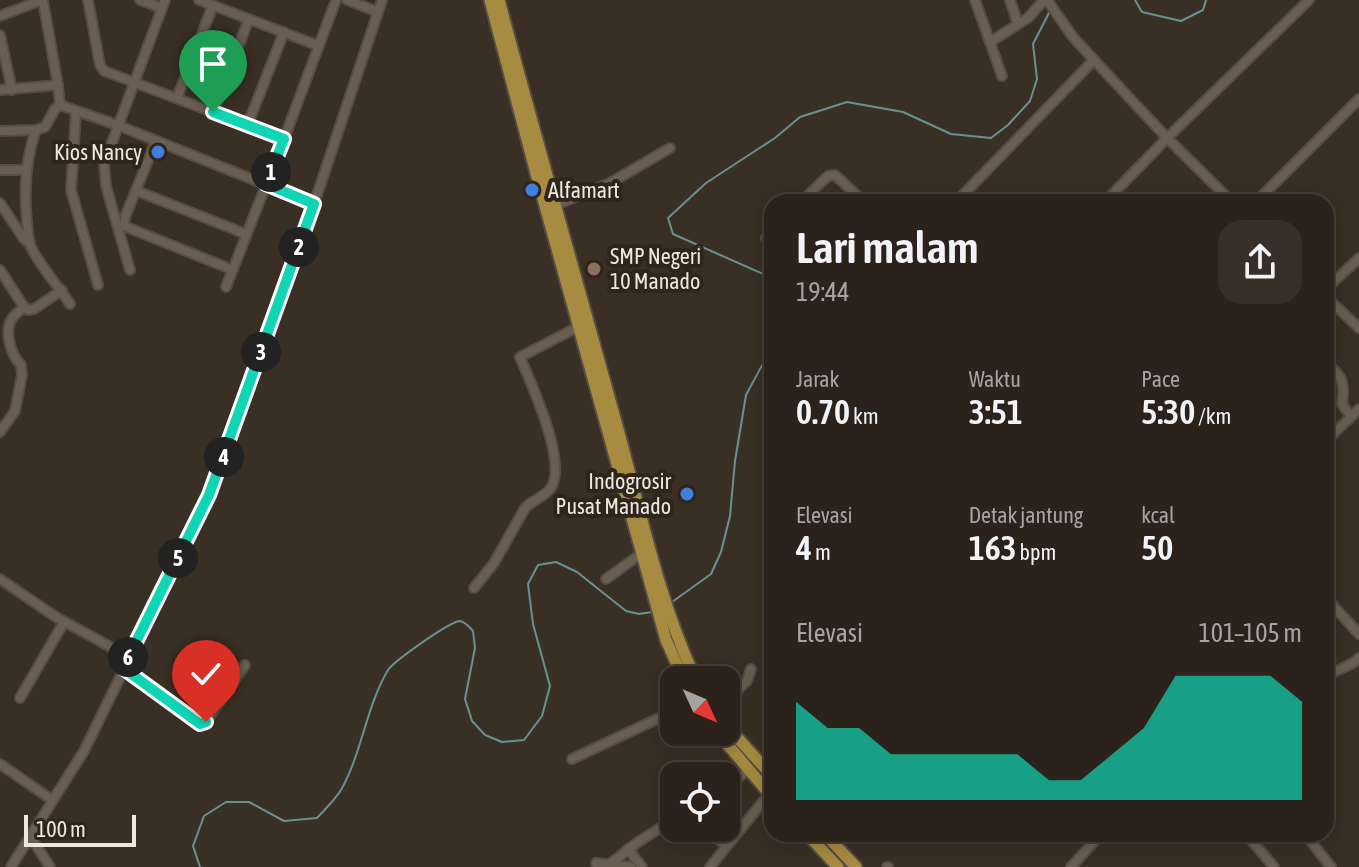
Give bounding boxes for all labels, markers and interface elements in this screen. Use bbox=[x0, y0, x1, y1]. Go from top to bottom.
pin bbox=[179, 30, 247, 112]
icon: arrive bbox=[191, 42, 235, 86]
place label: Kios Nancy bbox=[54, 139, 142, 165]
marker: Kios Nancy bbox=[149, 143, 167, 161]
pin: 1 bbox=[251, 152, 291, 192]
text: 1 bbox=[266, 159, 276, 185]
place label: Alfamart bbox=[548, 177, 620, 203]
marker: Alfamart bbox=[523, 181, 541, 199]
button: share bbox=[1218, 220, 1302, 304]
text: Lari malam bbox=[796, 222, 979, 272]
pin: 2 bbox=[279, 227, 319, 267]
text: 2 bbox=[294, 234, 304, 260]
place label: SMP Negeri 10 Manado bbox=[610, 243, 701, 294]
marker: SMP Negeri 10 Manado bbox=[585, 260, 603, 278]
text: 19:44 bbox=[796, 277, 850, 307]
pin: 3 bbox=[241, 332, 281, 372]
text: 3 bbox=[256, 339, 266, 365]
text: Jarak bbox=[796, 366, 839, 392]
text: Waktu bbox=[969, 366, 1021, 392]
text: Pace bbox=[1141, 366, 1180, 392]
text: 0.70 bbox=[796, 392, 850, 431]
text: 3:51 bbox=[969, 392, 1023, 431]
text: 5:30 bbox=[1141, 392, 1195, 431]
text: km bbox=[850, 403, 879, 429]
text: /km bbox=[1195, 403, 1231, 429]
pin: 4 bbox=[204, 437, 244, 477]
text: 4 bbox=[219, 444, 229, 470]
place label: Indogrosir Pusat Manado bbox=[556, 468, 672, 519]
marker: Indogrosir Pusat Manado bbox=[678, 485, 696, 503]
text: Elevasi bbox=[796, 502, 853, 528]
text: Detak jantung bbox=[969, 502, 1083, 528]
text: kcal bbox=[1141, 502, 1175, 528]
text: 4 bbox=[796, 528, 812, 567]
text: 163 bbox=[969, 528, 1017, 567]
text: 50 bbox=[1141, 528, 1173, 567]
pin: 5 bbox=[158, 538, 198, 578]
text: m bbox=[812, 539, 831, 565]
text: bpm bbox=[1017, 539, 1056, 565]
text: 5 bbox=[173, 545, 183, 571]
text: Elevasi bbox=[796, 618, 863, 648]
text: 101–105 m bbox=[1199, 618, 1302, 648]
pin: 6 bbox=[108, 637, 148, 677]
pin bbox=[172, 640, 240, 722]
text: 6 bbox=[123, 644, 133, 670]
icon: check bbox=[184, 652, 228, 696]
north arrow bbox=[660, 666, 740, 746]
map controls bbox=[660, 666, 740, 842]
button: locate bbox=[660, 762, 740, 842]
scale bar bbox=[24, 811, 136, 847]
text: 100 m bbox=[36, 816, 86, 842]

